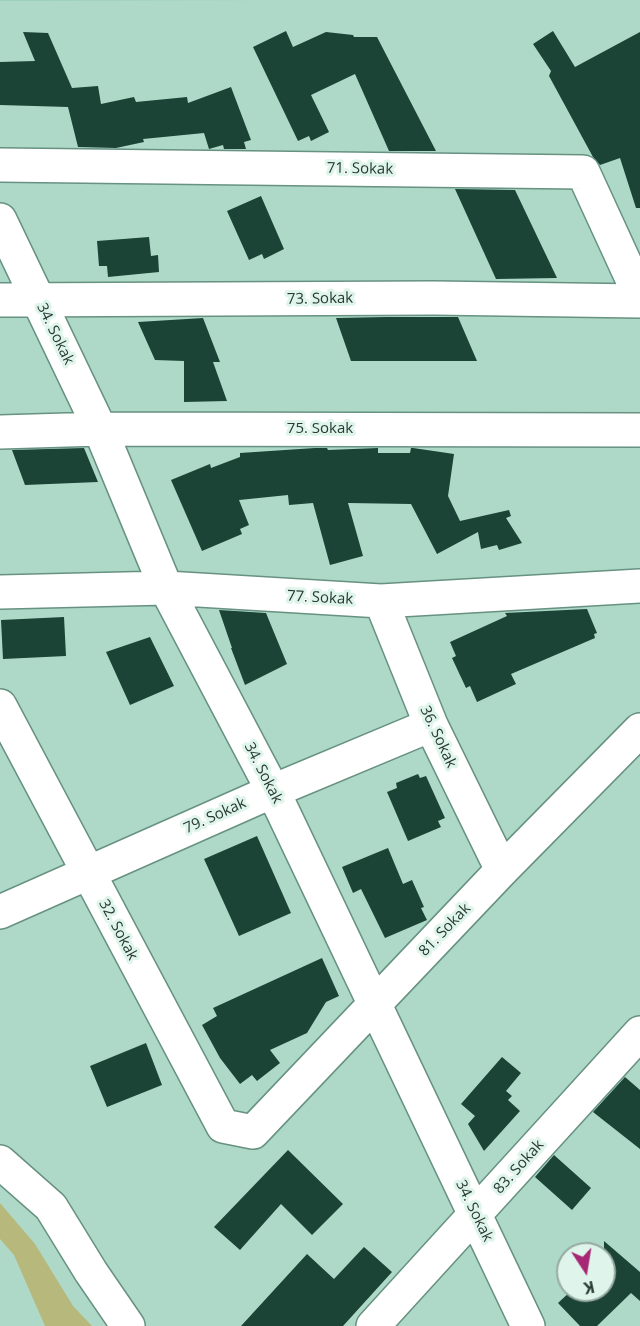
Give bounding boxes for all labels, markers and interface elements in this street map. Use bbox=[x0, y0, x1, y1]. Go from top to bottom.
street label: 71. Sokak bbox=[327, 159, 393, 179]
street label: 73. Sokak bbox=[287, 289, 353, 309]
street label: 34. Sokak bbox=[32, 300, 78, 368]
street label: 75. Sokak bbox=[287, 420, 353, 438]
street label: 77. Sokak bbox=[286, 587, 354, 609]
street label: 36. Sokak bbox=[416, 703, 460, 771]
street label: 34. Sokak bbox=[240, 739, 286, 807]
street label: 79. Sokak bbox=[181, 794, 249, 838]
street label: 32. Sokak bbox=[94, 896, 142, 964]
street label: 81. Sokak bbox=[415, 900, 475, 960]
street label: 83. Sokak bbox=[490, 1136, 548, 1198]
street label: 34. Sokak bbox=[451, 1177, 497, 1245]
north arrow bbox=[556, 1242, 616, 1302]
text: K bbox=[582, 1276, 597, 1300]

